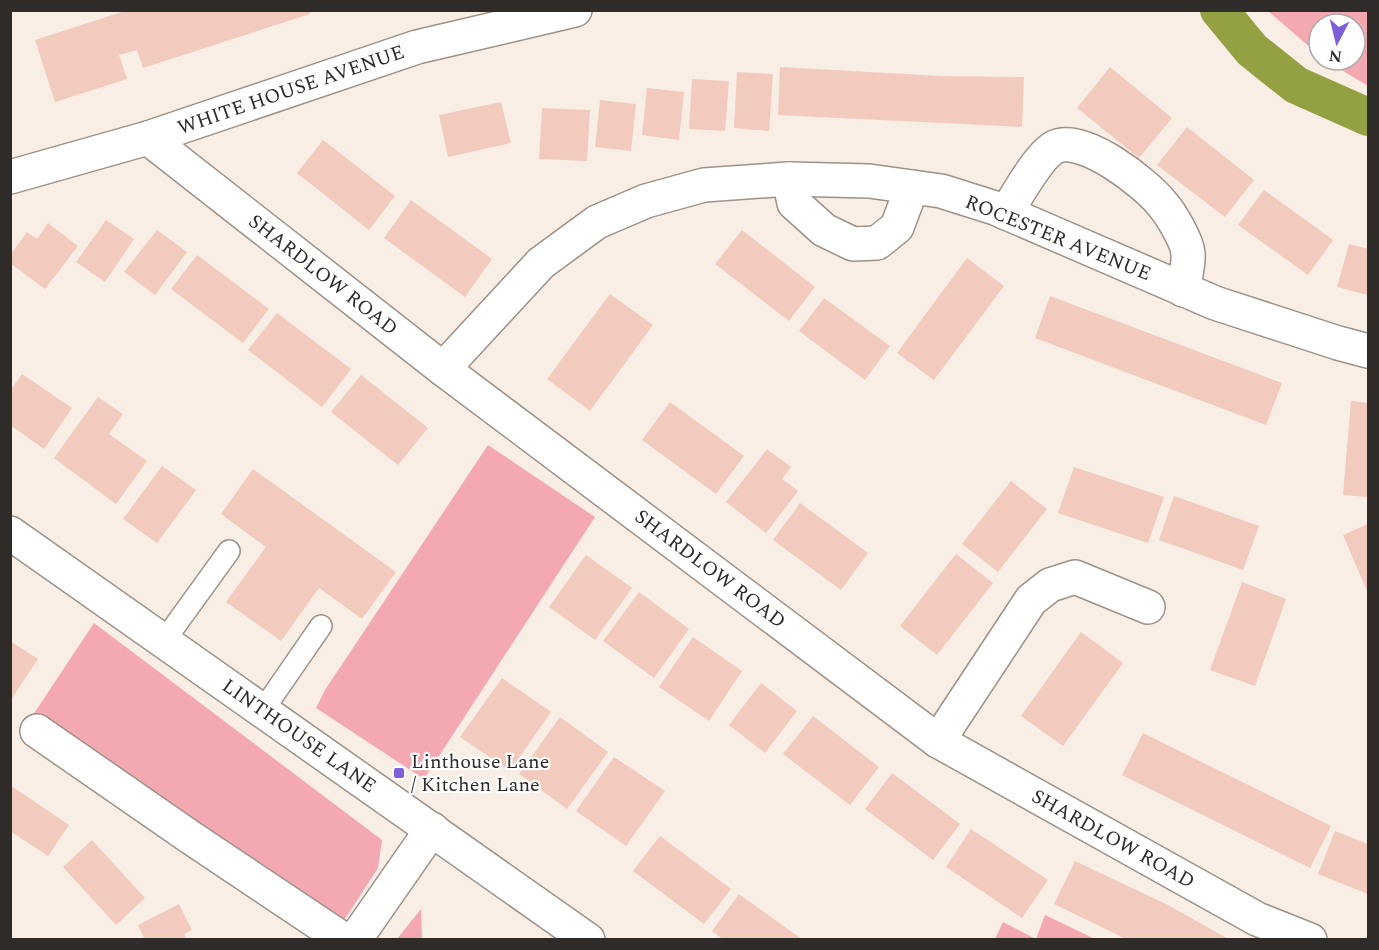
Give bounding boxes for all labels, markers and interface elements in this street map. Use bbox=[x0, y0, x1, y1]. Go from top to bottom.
north arrow bbox=[1307, 12, 1367, 72]
street label: WHITE HOUSE AVENUE bbox=[174, 37, 408, 143]
text: N bbox=[1327, 43, 1343, 69]
street label: ROCESTER AVENUE bbox=[960, 187, 1156, 289]
street label: SHARDLOW ROAD bbox=[242, 207, 404, 343]
street label: SHARDLOW ROAD bbox=[628, 502, 792, 636]
street label: LINTHOUSE LANE bbox=[216, 671, 382, 801]
place label: Linthouse Lane / Kitchen Lane bbox=[411, 747, 549, 800]
marker: Linthouse Lane / Kitchen Lane bbox=[392, 766, 406, 780]
street label: SHARDLOW ROAD bbox=[1026, 782, 1200, 896]

